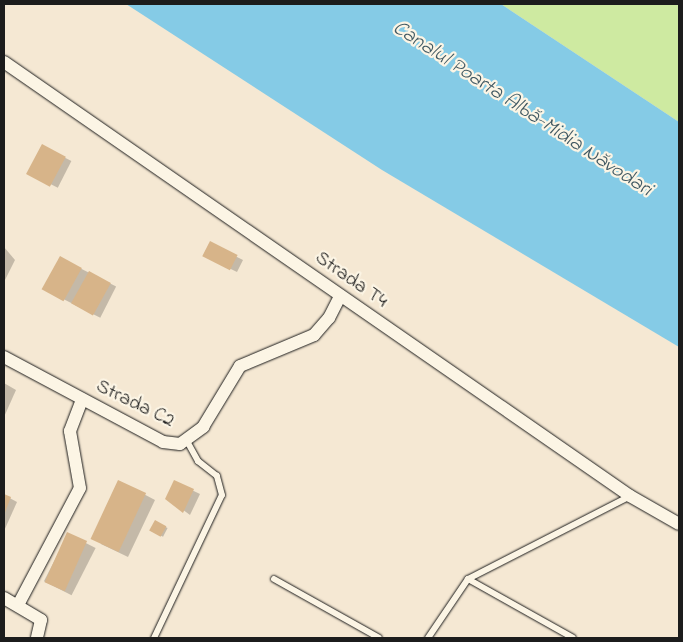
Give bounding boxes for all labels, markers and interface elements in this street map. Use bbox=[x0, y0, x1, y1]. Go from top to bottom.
water label: Canalul Poarta Albă-Midia Năvodari bbox=[388, 16, 656, 202]
street label: Strada T4 bbox=[310, 246, 392, 314]
street label: Strada C2 bbox=[92, 375, 178, 433]

